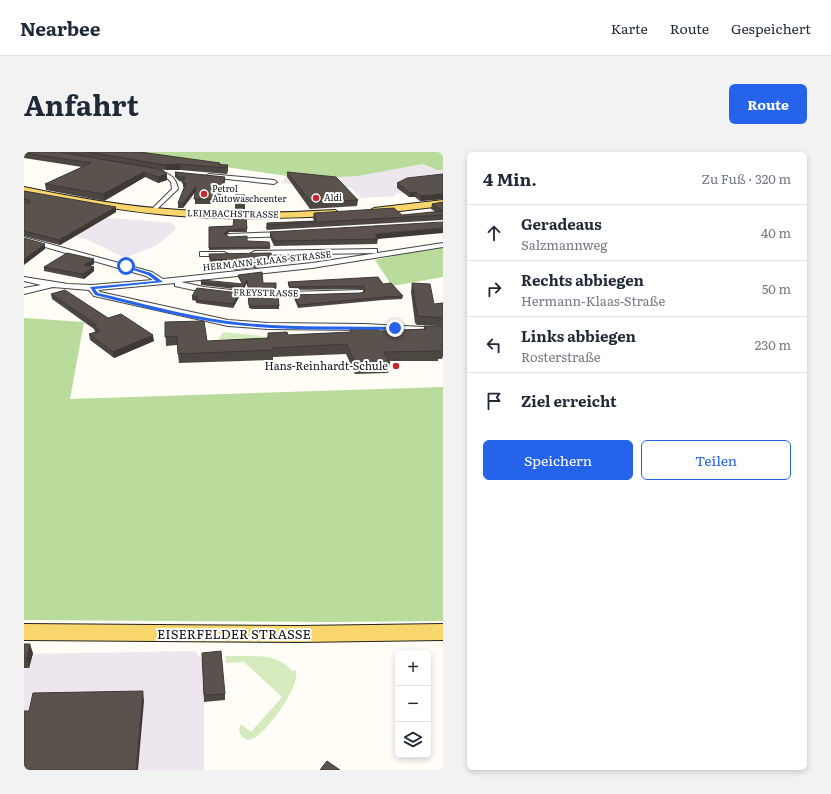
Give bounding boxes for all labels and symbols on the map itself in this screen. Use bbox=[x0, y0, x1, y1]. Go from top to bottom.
place label: Petrol Autowaschcenter bbox=[212, 181, 287, 205]
marker: Petrol Autowaschcenter bbox=[199, 189, 209, 199]
place label: Aldi bbox=[324, 190, 342, 204]
marker: Aldi bbox=[311, 193, 321, 203]
street label: LEIMBACHSTRASSE bbox=[187, 205, 279, 221]
street label: HERMANN-KLAAS-STRASSE bbox=[202, 246, 332, 274]
route start bbox=[117, 257, 135, 275]
street label: FREYSTRASSE bbox=[233, 284, 299, 300]
route end bbox=[386, 319, 404, 337]
place label: Hans-Reinhardt-Schule bbox=[265, 357, 388, 373]
marker: Hans-Reinhardt-Schule bbox=[391, 361, 401, 371]
street label: EISERFELDER STRASSE bbox=[157, 624, 311, 643]

